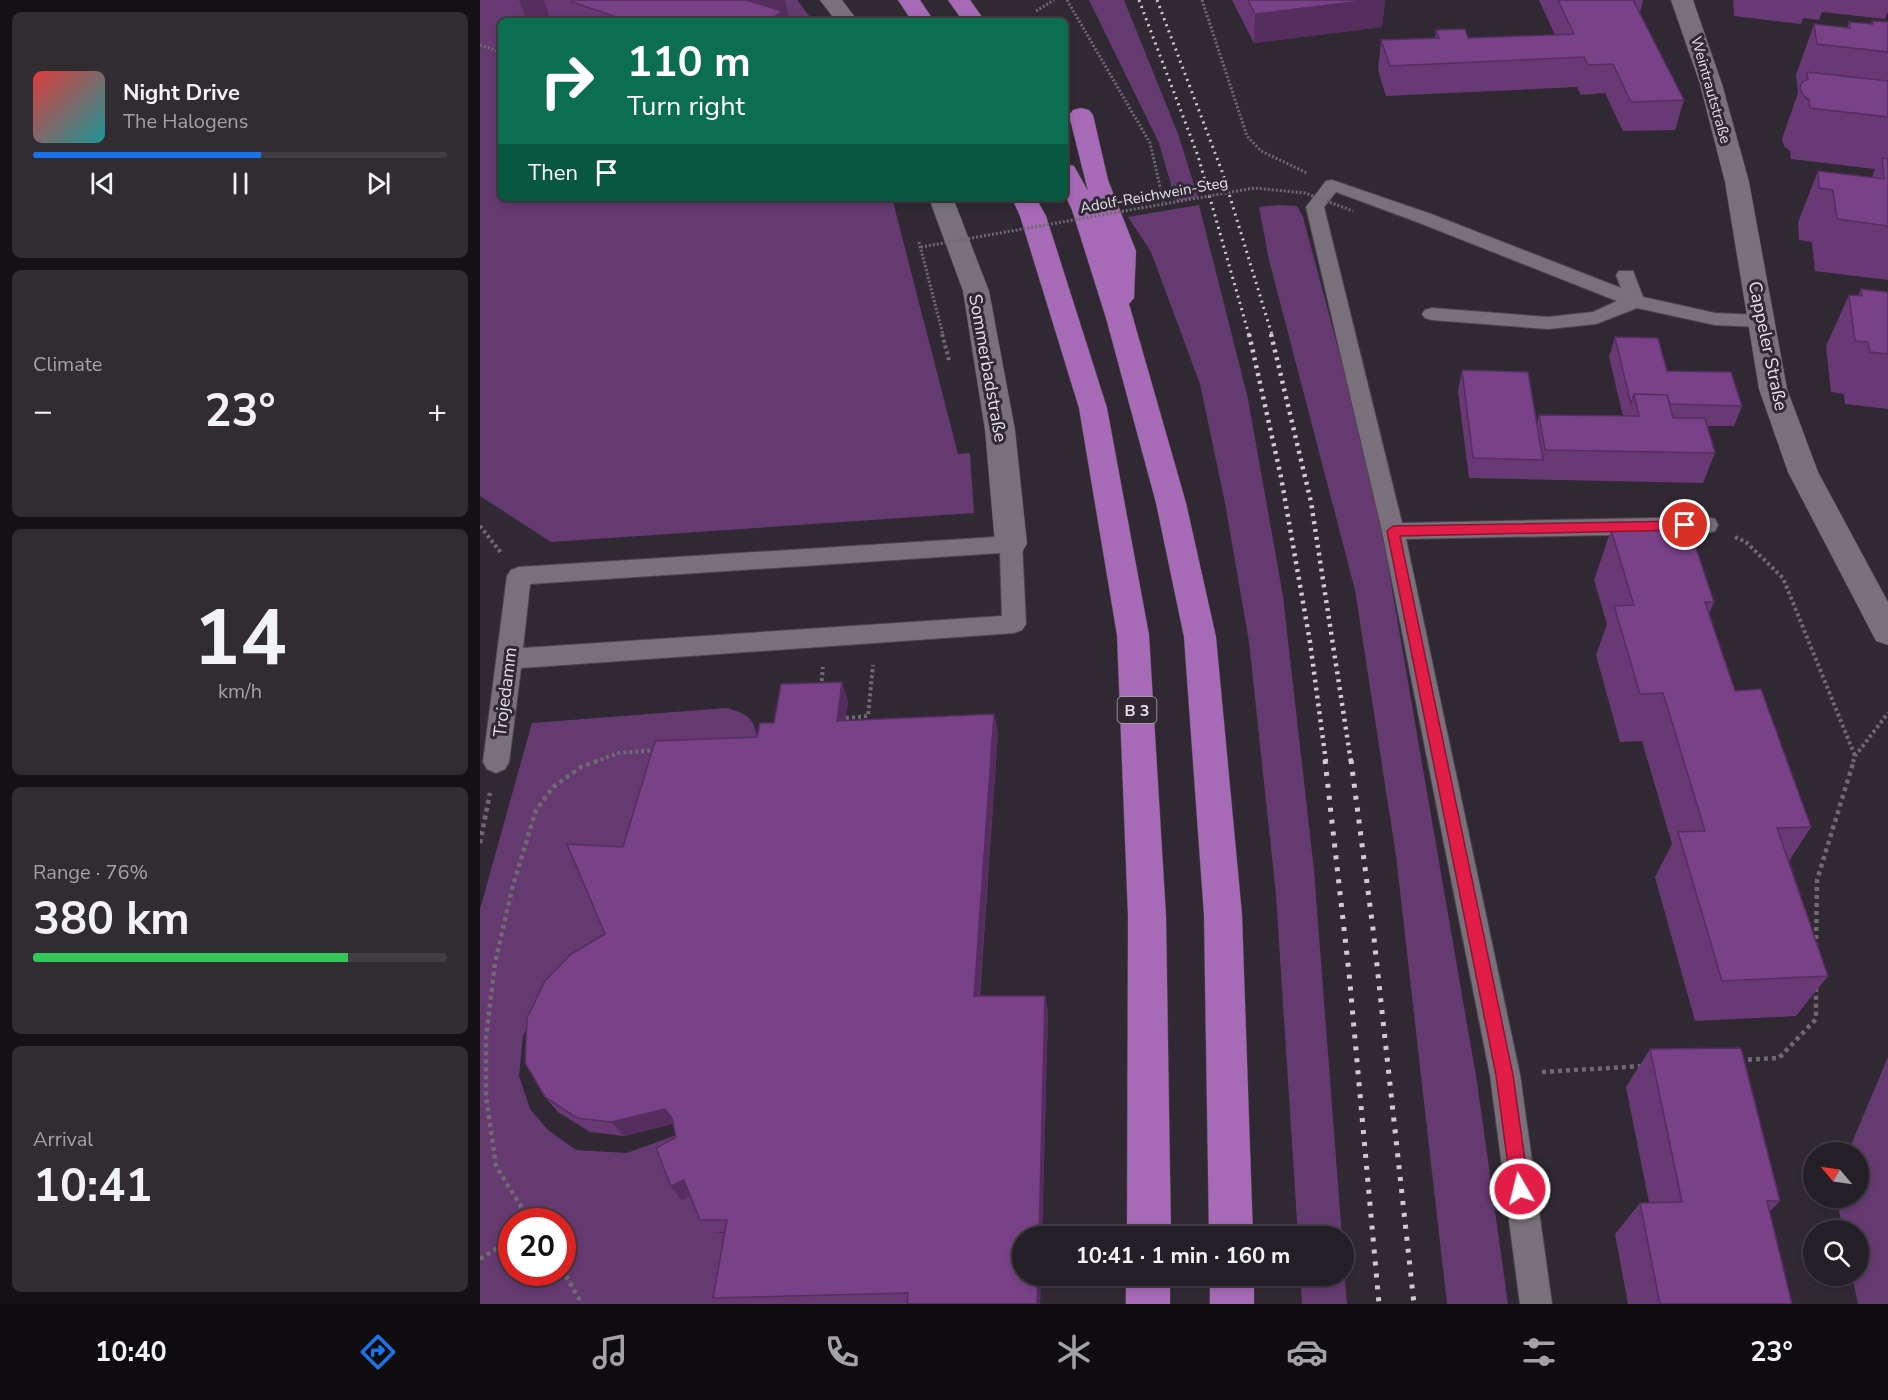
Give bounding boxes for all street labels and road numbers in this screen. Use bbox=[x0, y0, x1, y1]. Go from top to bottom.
street label: Weintrautstraße bbox=[1686, 34, 1736, 146]
street label: Adolf-Reichwein-Steg bbox=[1078, 172, 1230, 218]
street label: Cappeler Straße bbox=[1743, 279, 1793, 413]
street label: Sommerbadstraße bbox=[963, 292, 1013, 444]
street label: Trojedamm bbox=[488, 646, 522, 738]
road number: B 3 bbox=[1118, 697, 1156, 723]

